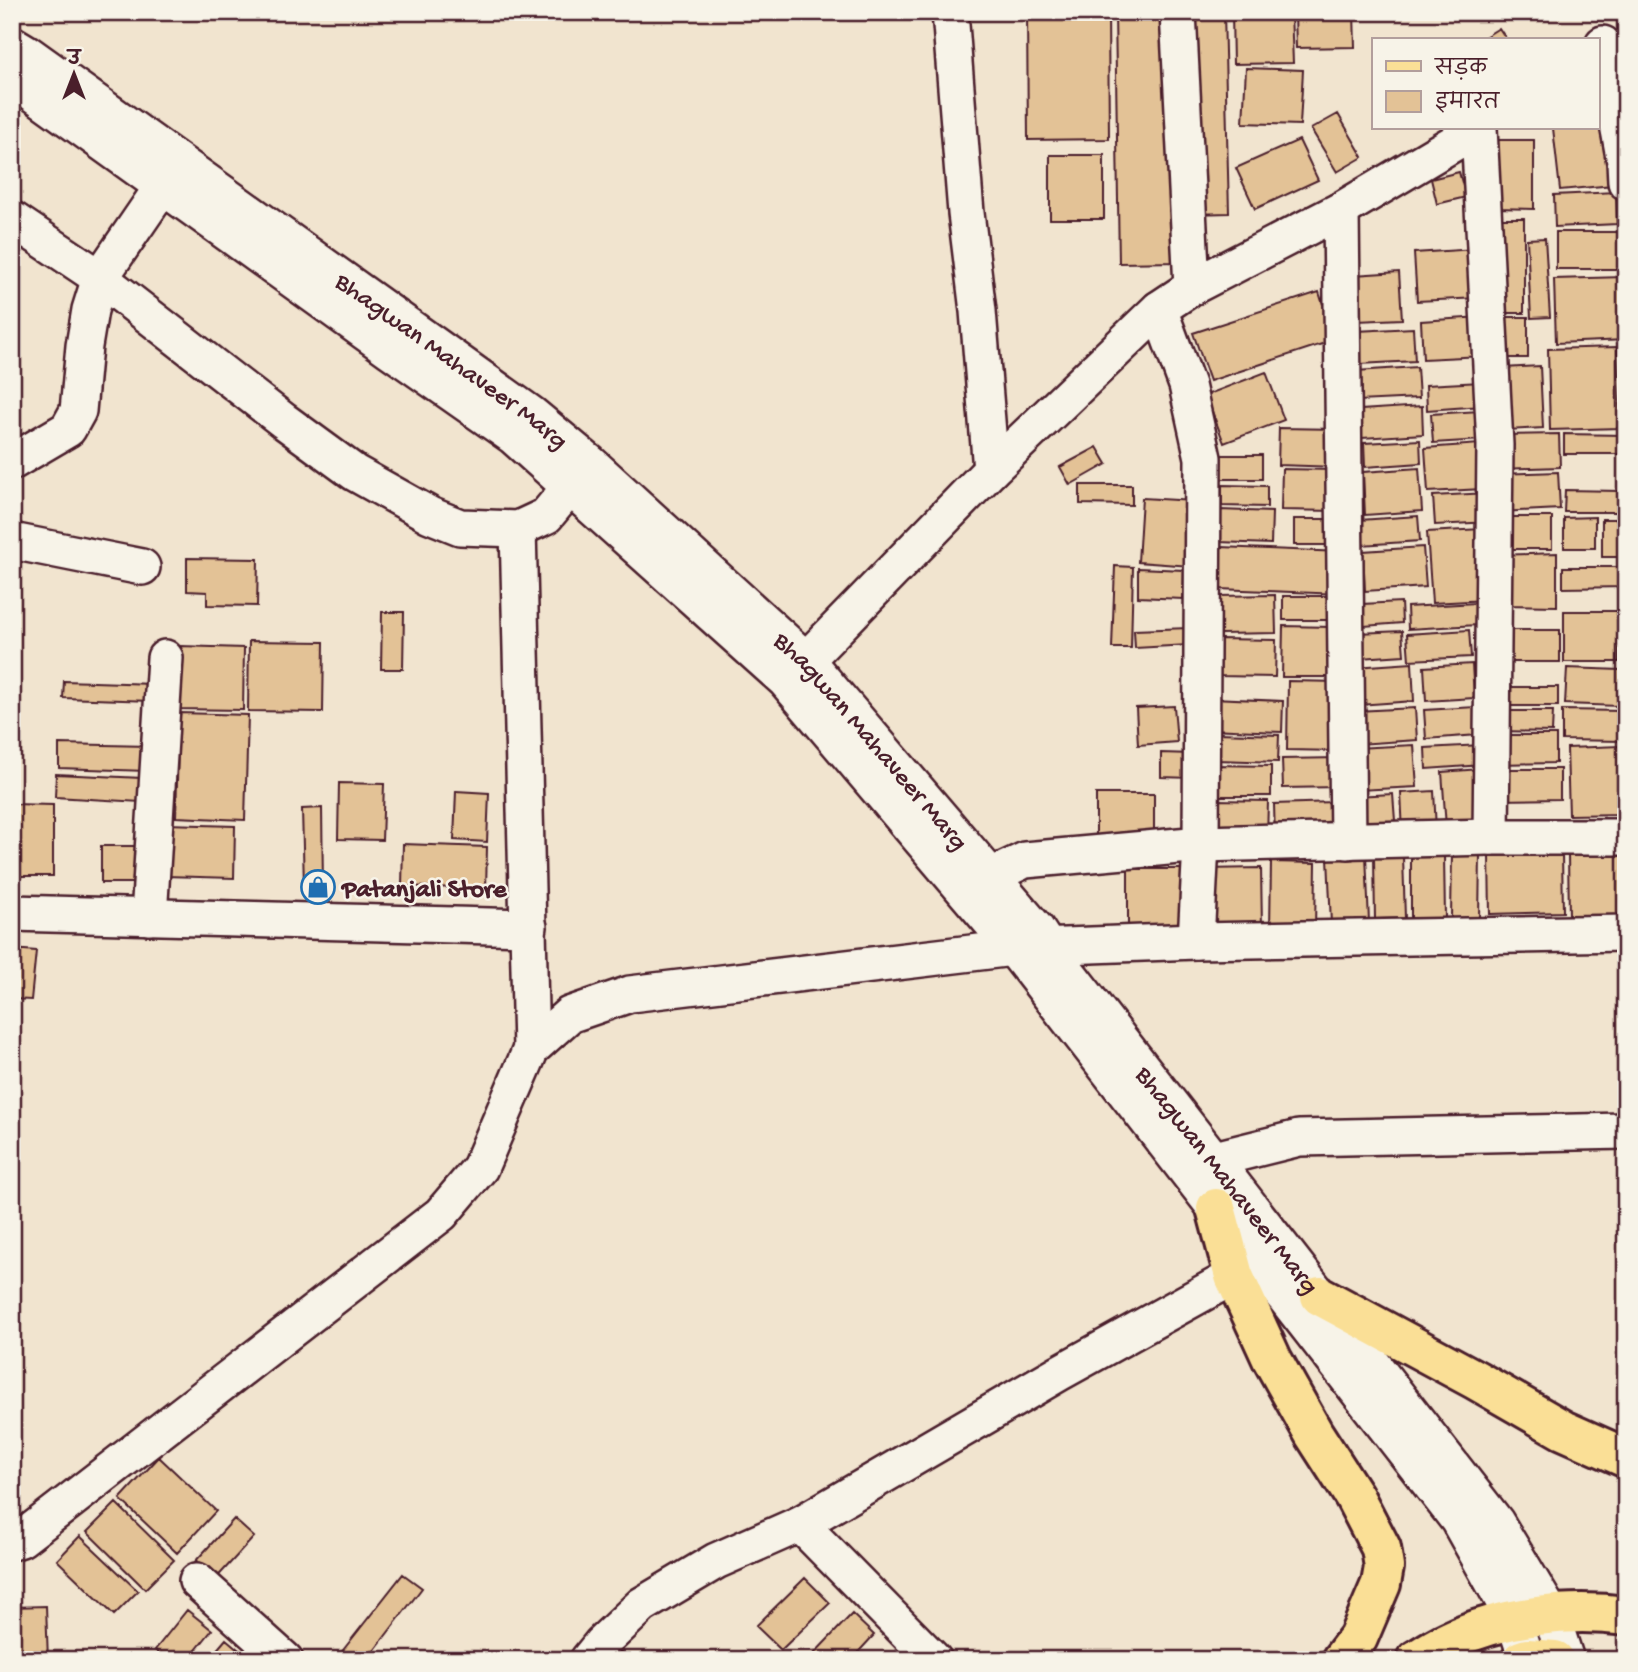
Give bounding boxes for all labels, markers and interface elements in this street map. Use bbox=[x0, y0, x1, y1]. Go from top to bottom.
north arrow bbox=[38, 38, 108, 108]
legend bbox=[1372, 38, 1600, 130]
text: उ bbox=[66, 49, 83, 72]
text: सड़क bbox=[1434, 58, 1488, 83]
text: इमारत bbox=[1435, 91, 1501, 117]
street label: Bhagwan Mahaveer Marg bbox=[327, 267, 573, 458]
street label: Bhagwan Mahaveer Marg bbox=[765, 626, 973, 858]
shop icon: Patanjali Store bbox=[299, 868, 337, 906]
place label: Patanjali Store bbox=[340, 876, 508, 907]
street label: Bhagwan Mahaveer Marg bbox=[1126, 1061, 1324, 1302]

